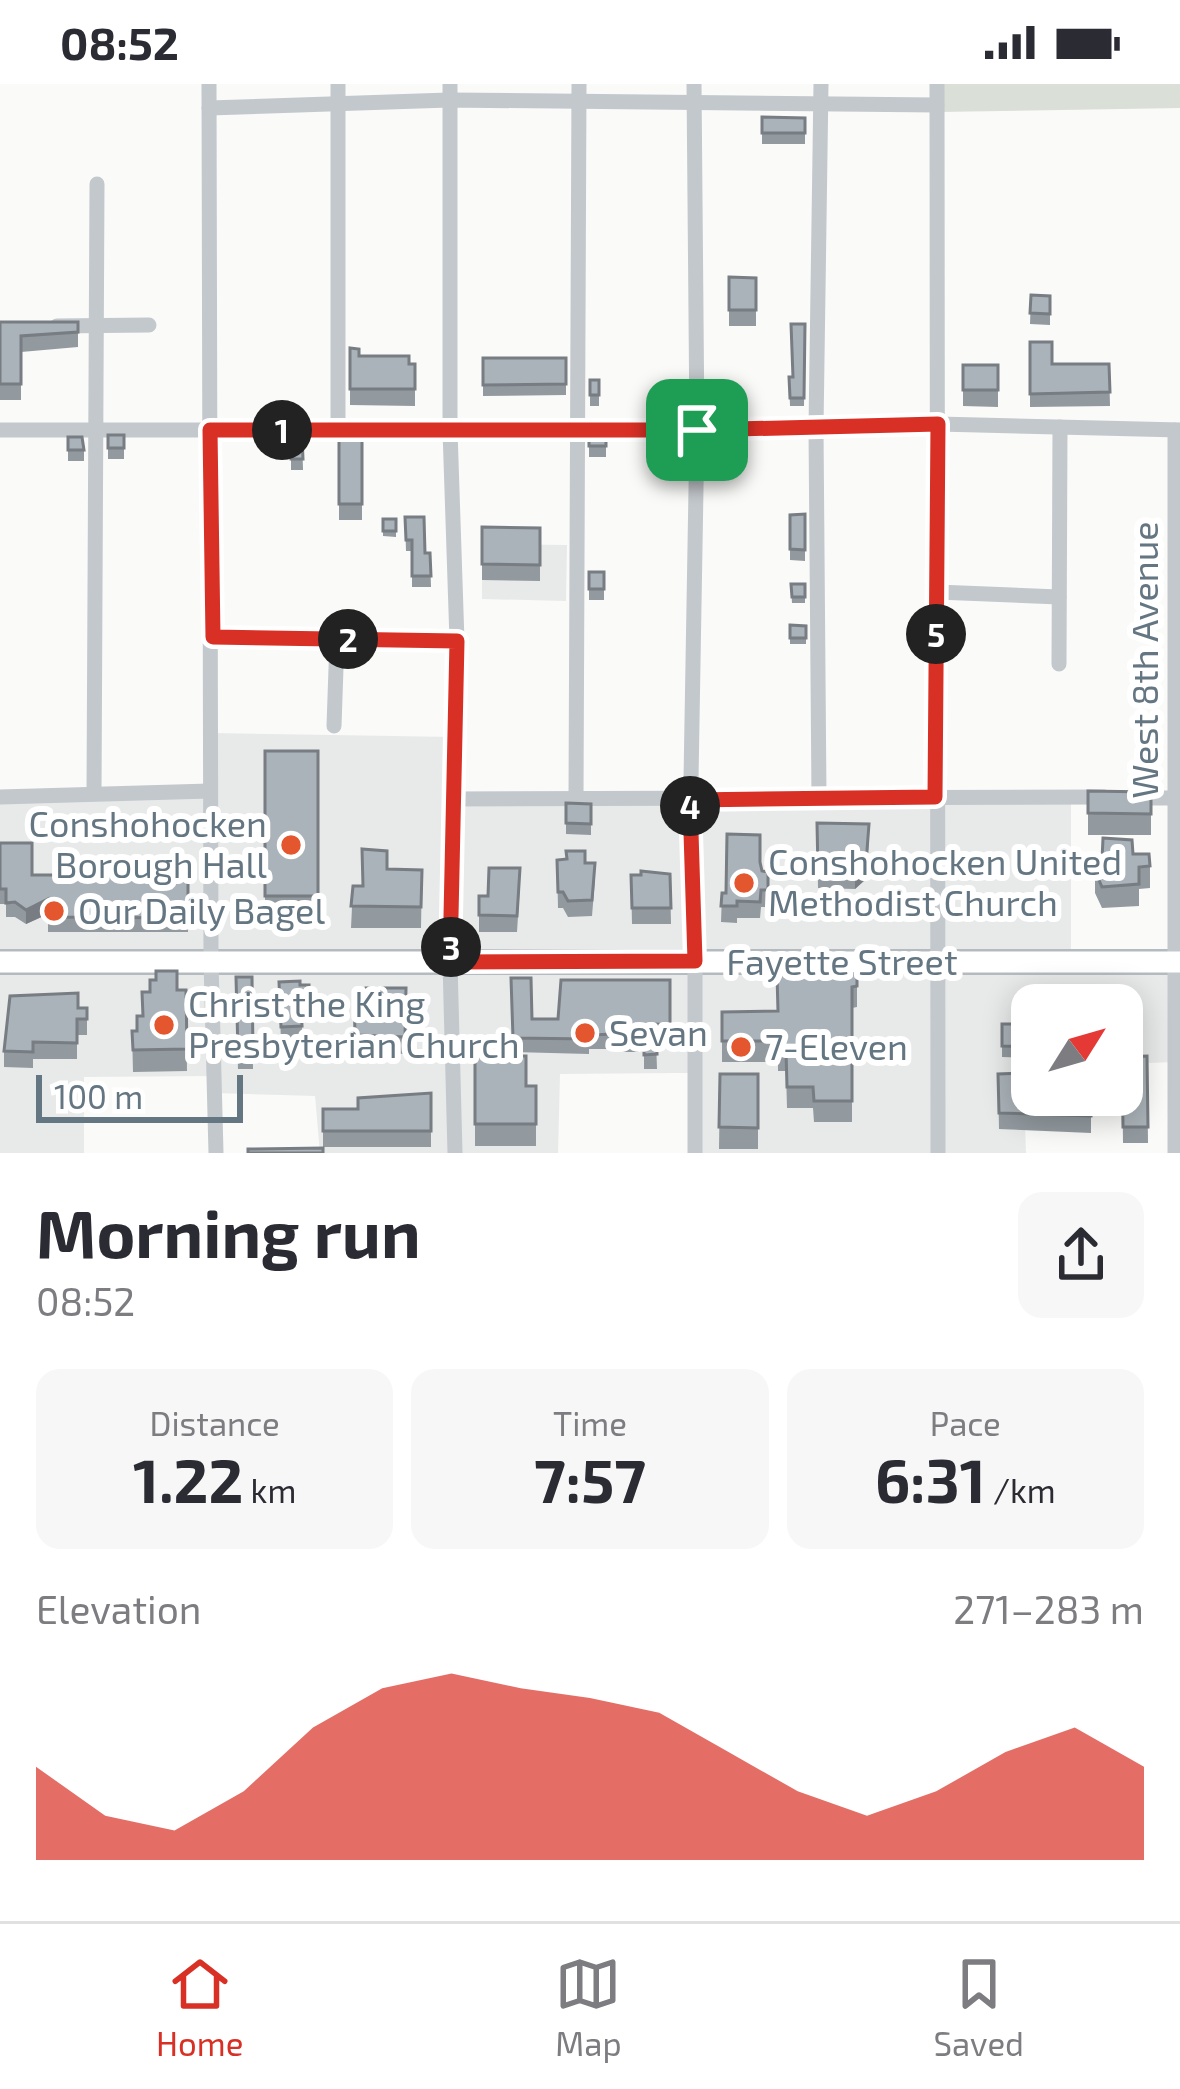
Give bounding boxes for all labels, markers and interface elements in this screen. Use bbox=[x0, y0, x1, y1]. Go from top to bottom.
text: 08:52 bbox=[60, 15, 179, 69]
pin bbox=[646, 379, 748, 481]
icon: arrive bbox=[664, 397, 730, 463]
pin: 1 bbox=[252, 400, 312, 460]
text: 1 bbox=[275, 410, 289, 450]
street label: West 8th Avenue bbox=[1122, 521, 1165, 799]
pin: 5 bbox=[906, 604, 966, 664]
pin: 2 bbox=[318, 609, 378, 669]
text: 5 bbox=[927, 614, 945, 654]
text: 2 bbox=[338, 619, 358, 659]
pin: 4 bbox=[660, 776, 720, 836]
text: 4 bbox=[679, 786, 701, 826]
place label: Conshohocken Borough Hall bbox=[28, 801, 267, 885]
marker: Conshohocken Borough Hall bbox=[278, 832, 304, 858]
place label: Conshohocken United Methodist Church bbox=[768, 839, 1122, 923]
marker: Conshohocken United Methodist Church bbox=[731, 870, 757, 896]
place label: Our Daily Bagel bbox=[78, 888, 325, 931]
marker: Our Daily Bagel bbox=[41, 898, 67, 924]
pin: 3 bbox=[421, 917, 481, 977]
text: 3 bbox=[442, 927, 460, 967]
street label: Fayette Street bbox=[726, 939, 958, 982]
place label: Christ the King Presbyterian Church bbox=[188, 981, 520, 1065]
north arrow bbox=[1011, 984, 1143, 1116]
map controls bbox=[1011, 984, 1143, 1116]
place label: Sevan bbox=[609, 1010, 708, 1053]
marker: Christ the King Presbyterian Church bbox=[151, 1012, 177, 1038]
marker: Sevan bbox=[572, 1020, 598, 1046]
place label: 7-Eleven bbox=[765, 1024, 908, 1067]
marker: 7-Eleven bbox=[728, 1034, 754, 1060]
scale bar bbox=[36, 1069, 243, 1122]
text: 100 m bbox=[54, 1076, 143, 1116]
text: Morning run bbox=[36, 1192, 421, 1271]
button: share bbox=[1018, 1192, 1144, 1318]
text: 08:52 bbox=[36, 1277, 135, 1324]
text: Distance bbox=[150, 1403, 280, 1443]
text: Time bbox=[553, 1403, 627, 1443]
text: Pace bbox=[930, 1403, 1001, 1443]
text: 1.22 bbox=[133, 1443, 243, 1515]
text: 7:57 bbox=[534, 1443, 646, 1515]
text: 6:31 bbox=[875, 1443, 986, 1515]
text: km bbox=[243, 1470, 296, 1510]
text: /km bbox=[986, 1470, 1056, 1510]
text: Elevation bbox=[36, 1585, 201, 1632]
text: 271–283 m bbox=[953, 1585, 1144, 1632]
tab: Home bbox=[156, 1951, 243, 2063]
tab: Map bbox=[555, 1951, 622, 2063]
tab: Saved bbox=[933, 1951, 1024, 2063]

